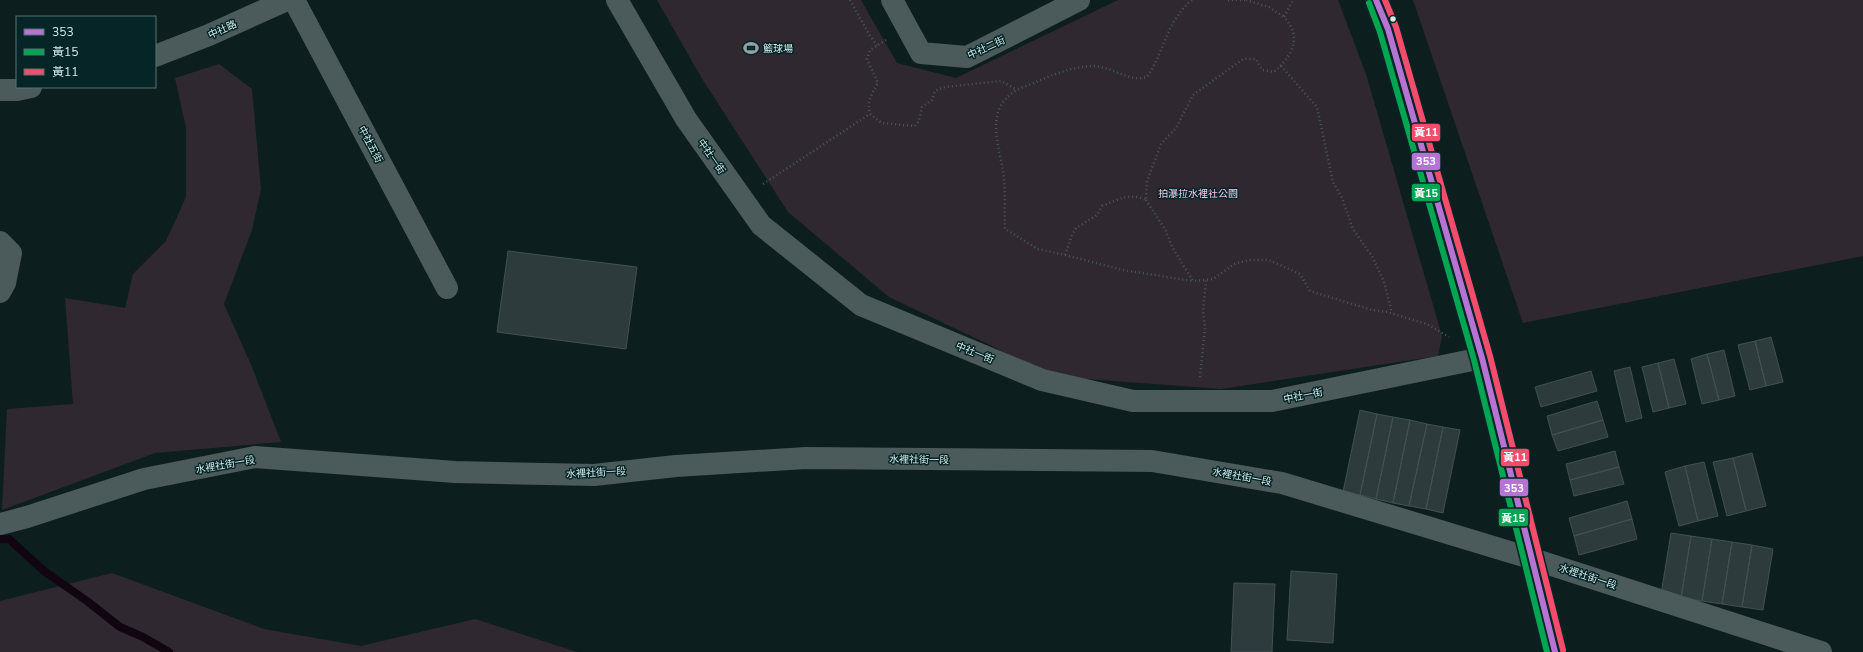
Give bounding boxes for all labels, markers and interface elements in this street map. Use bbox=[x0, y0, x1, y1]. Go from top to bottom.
unlabelled marker bbox=[1388, 14, 1398, 24]
legend bbox=[16, 16, 156, 88]
street label: 中社路 bbox=[206, 17, 239, 42]
text: 353 bbox=[52, 24, 74, 40]
street label: 中社二街 bbox=[965, 33, 1008, 63]
sports icon: 籃球場 bbox=[742, 39, 760, 57]
place label: 籃球場 bbox=[763, 42, 793, 56]
text: 黃15 bbox=[52, 44, 78, 60]
text: 黃11 bbox=[52, 64, 78, 80]
line badge: 黃11 bbox=[1411, 123, 1441, 142]
street label: 中社五街 bbox=[355, 124, 386, 165]
text: 黃11 bbox=[1414, 125, 1438, 140]
street label: 中社一街 bbox=[694, 136, 728, 177]
line badge: 353 bbox=[1411, 152, 1441, 171]
text: 353 bbox=[1416, 154, 1436, 169]
line badge: 黃15 bbox=[1411, 183, 1441, 202]
text: 黃15 bbox=[1414, 186, 1438, 201]
park label: 拍瀑拉水裡社公園 bbox=[1158, 187, 1238, 201]
street label: 中社一街 bbox=[953, 339, 996, 367]
street label: 中社一街 bbox=[1282, 385, 1324, 407]
line badge: 黃11 bbox=[1500, 448, 1530, 467]
text: 黃11 bbox=[1503, 450, 1527, 465]
street label: 水裡社街一段 bbox=[889, 452, 949, 468]
street label: 水裡社街一段 bbox=[194, 453, 256, 477]
street label: 水裡社街一段 bbox=[566, 464, 626, 482]
street label: 水裡社街一段 bbox=[1211, 465, 1273, 489]
line badge: 353 bbox=[1499, 478, 1529, 497]
text: 353 bbox=[1504, 481, 1524, 496]
line badge: 黃15 bbox=[1498, 508, 1529, 527]
text: 黃15 bbox=[1501, 511, 1525, 526]
street label: 水裡社街一段 bbox=[1557, 561, 1618, 593]

